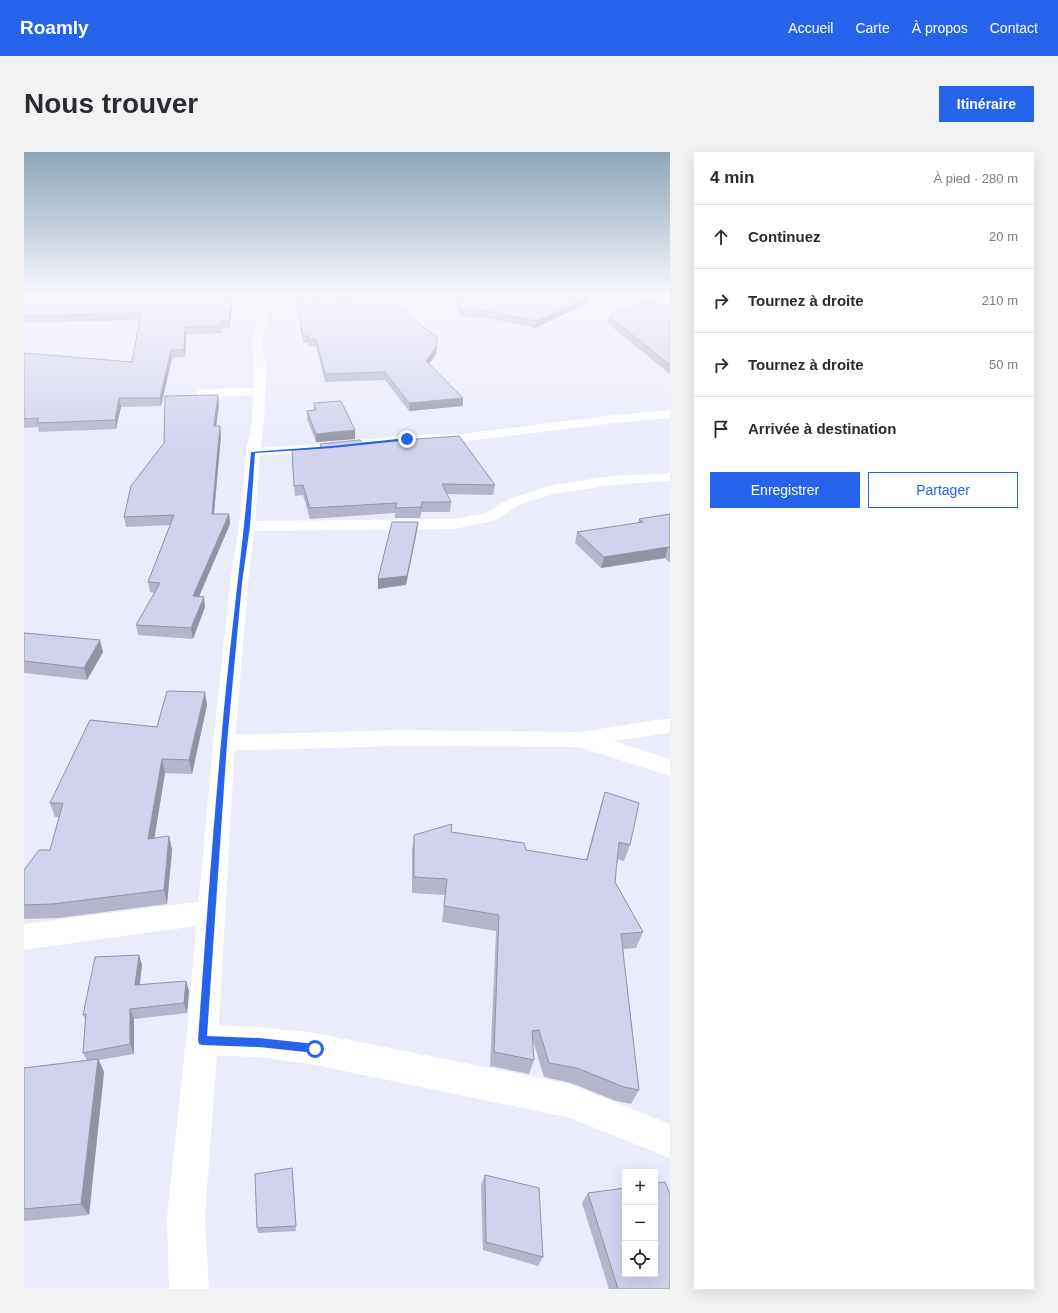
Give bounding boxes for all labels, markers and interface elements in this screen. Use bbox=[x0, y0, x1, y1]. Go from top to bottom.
text: Roamly bbox=[20, 17, 89, 38]
text: Accueil bbox=[788, 20, 833, 36]
text: Carte bbox=[855, 20, 890, 36]
text: À propos bbox=[912, 20, 968, 36]
text: Contact bbox=[990, 20, 1038, 36]
button: Itinéraire bbox=[939, 86, 1034, 122]
text: Nous trouver bbox=[24, 88, 198, 119]
text: 4 min bbox=[710, 168, 754, 187]
text: À pied · 280 m bbox=[933, 171, 1018, 186]
icon: ahead bbox=[710, 226, 732, 248]
text: Continuez bbox=[748, 228, 821, 245]
text: 20 m bbox=[989, 229, 1018, 244]
icon: right bbox=[710, 290, 732, 312]
text: Tournez à droite bbox=[748, 292, 864, 309]
text: 210 m bbox=[982, 293, 1018, 308]
icon: right bbox=[710, 354, 732, 376]
text: Tournez à droite bbox=[748, 356, 864, 373]
text: 50 m bbox=[989, 357, 1018, 372]
icon: arrive bbox=[710, 418, 732, 440]
text: Arrivée à destination bbox=[748, 420, 896, 437]
route end bbox=[398, 430, 416, 448]
button: Enregistrer bbox=[710, 472, 860, 508]
button: Partager bbox=[868, 472, 1018, 508]
route start bbox=[306, 1040, 324, 1058]
map controls bbox=[622, 1169, 658, 1277]
button: + bbox=[622, 1169, 658, 1205]
button: − bbox=[622, 1205, 658, 1241]
button: locate bbox=[622, 1241, 658, 1277]

